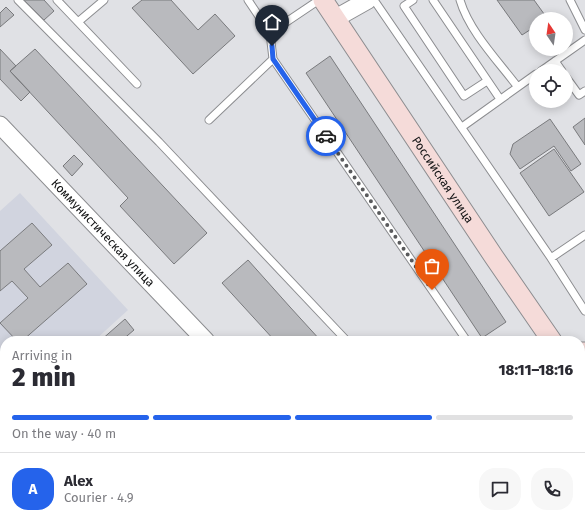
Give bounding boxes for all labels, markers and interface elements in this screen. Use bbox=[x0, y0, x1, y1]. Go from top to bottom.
pin bbox=[255, 5, 289, 46]
icon: home bbox=[261, 11, 283, 33]
north arrow bbox=[529, 12, 573, 56]
map controls bbox=[529, 12, 573, 108]
button: locate bbox=[529, 64, 573, 108]
courier bbox=[306, 116, 346, 156]
icon: car bbox=[315, 125, 337, 147]
street label: Российская улица bbox=[409, 134, 476, 226]
street label: Коммунистическая улица bbox=[48, 176, 157, 290]
pin bbox=[415, 249, 449, 290]
icon: bag bbox=[421, 255, 443, 277]
text: Arriving in bbox=[12, 348, 72, 363]
text: 18:11–18:16 bbox=[499, 361, 573, 379]
text: 2 min bbox=[12, 362, 76, 393]
text: On the way · 40 m bbox=[12, 426, 116, 441]
button: chat bbox=[479, 468, 521, 510]
button: phone bbox=[531, 468, 573, 510]
text: Alex bbox=[64, 472, 93, 490]
text: A bbox=[29, 480, 37, 498]
text: Courier · 4.9 bbox=[64, 490, 134, 505]

